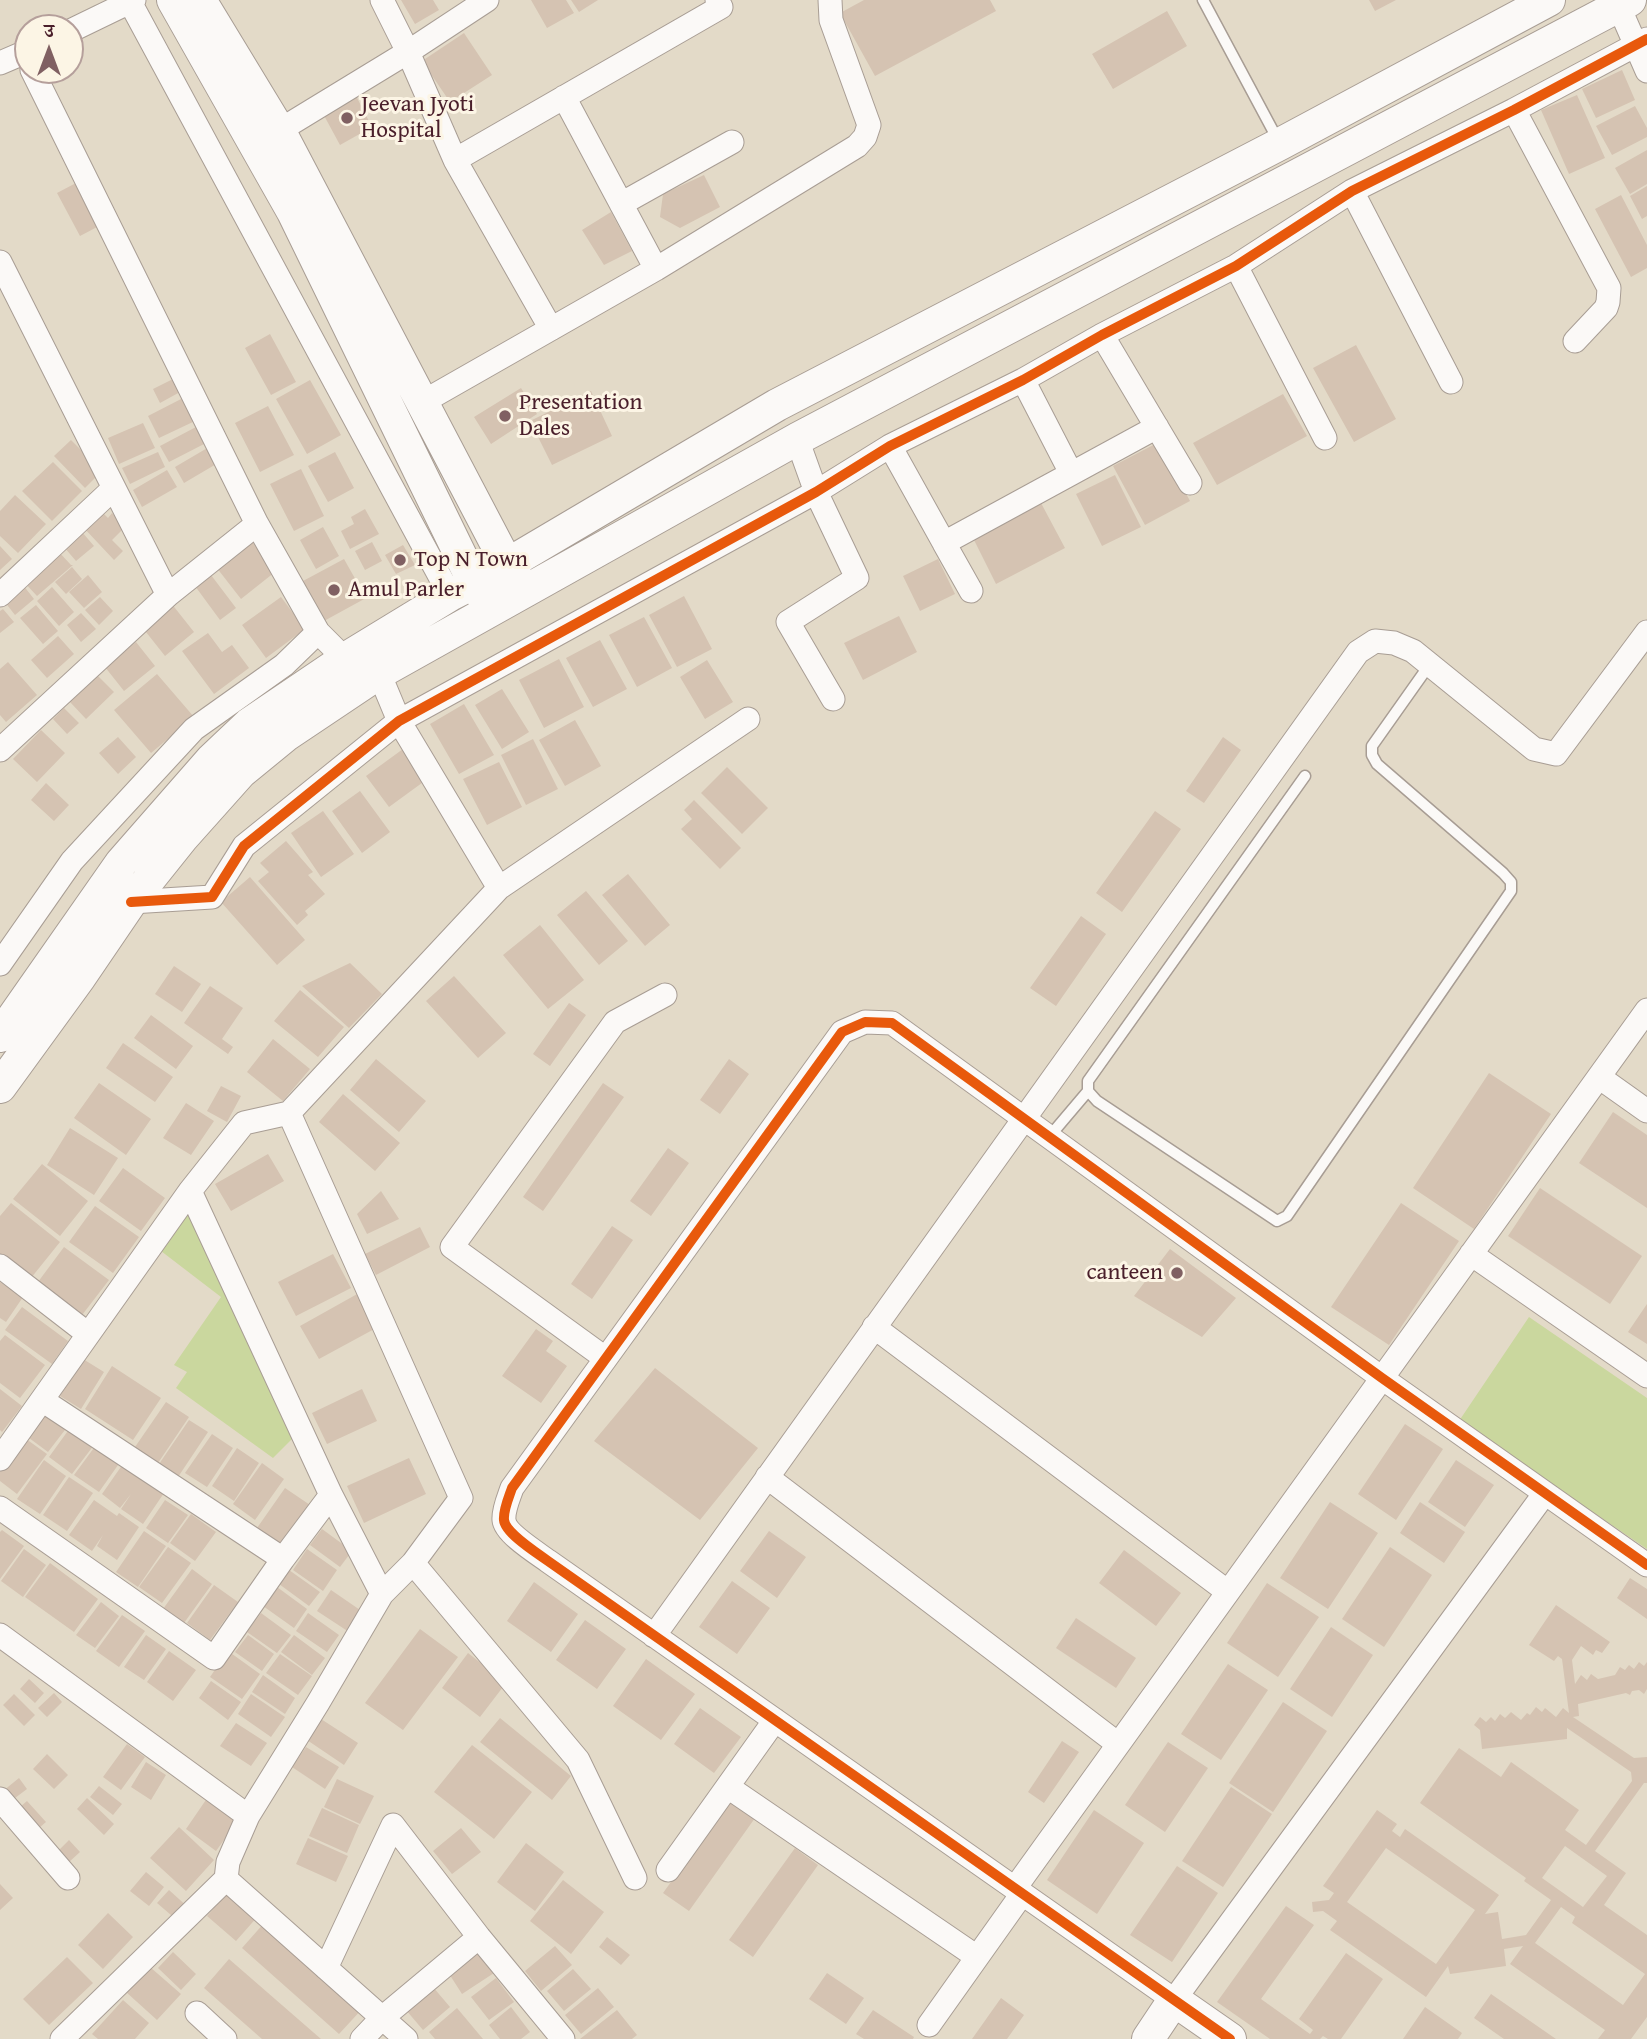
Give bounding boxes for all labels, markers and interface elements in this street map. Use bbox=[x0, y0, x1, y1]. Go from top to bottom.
north arrow bbox=[14, 14, 84, 84]
text: उ bbox=[44, 16, 54, 44]
place label: Jeevan Jyoti Hospital bbox=[361, 91, 474, 145]
marker: Jeevan Jyoti Hospital bbox=[339, 110, 355, 126]
place label: Presentation Dales bbox=[519, 389, 642, 443]
marker: Presentation Dales bbox=[497, 408, 513, 424]
place label: Top N Town bbox=[414, 546, 528, 574]
marker: Top N Town bbox=[392, 552, 408, 568]
place label: Amul Parler bbox=[348, 576, 464, 604]
marker: Amul Parler bbox=[326, 582, 342, 598]
place label: canteen bbox=[1086, 1259, 1163, 1287]
marker: canteen bbox=[1169, 1265, 1185, 1281]

